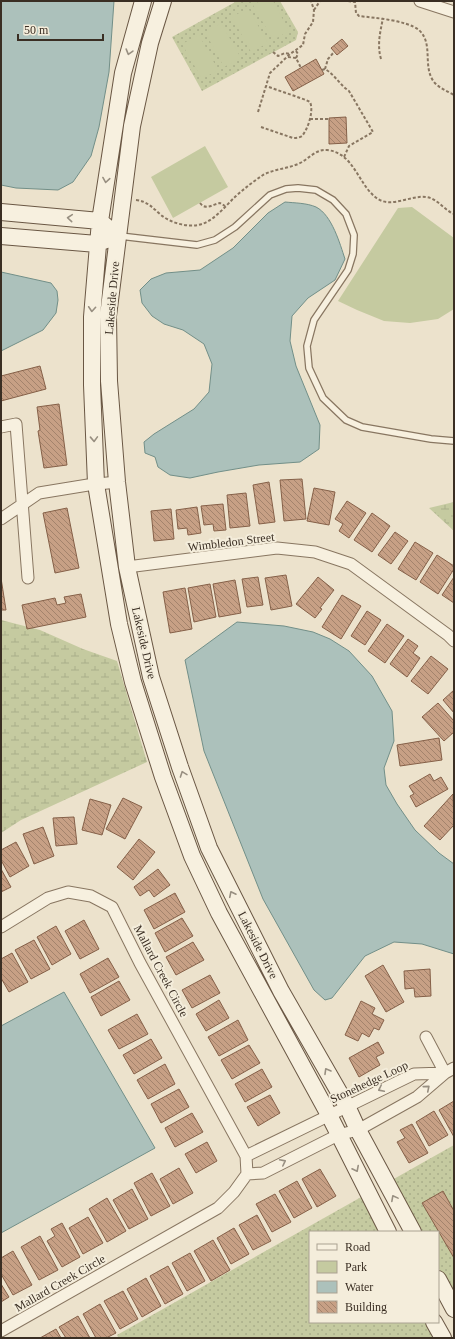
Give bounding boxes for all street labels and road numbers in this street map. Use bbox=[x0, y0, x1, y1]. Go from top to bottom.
street label: Lakeside Drive bbox=[102, 261, 122, 335]
street label: Wimbledon Street bbox=[187, 530, 276, 554]
street label: Lakeside Drive bbox=[129, 606, 159, 680]
street label: Lakeside Drive bbox=[235, 909, 281, 981]
street label: Mallard Creek Circle bbox=[131, 923, 191, 1019]
street label: Stonehedge Loop bbox=[328, 1058, 410, 1106]
street label: Mallard Creek Circle bbox=[12, 1251, 108, 1315]

